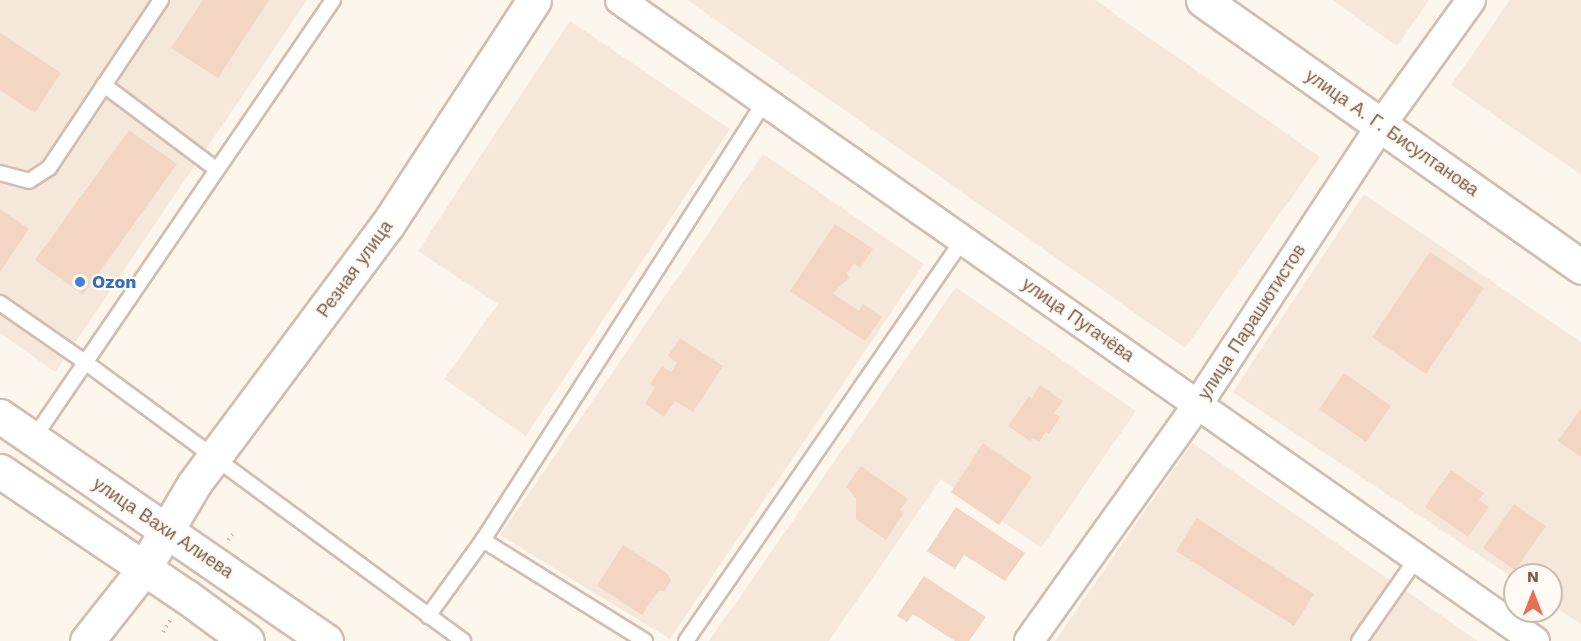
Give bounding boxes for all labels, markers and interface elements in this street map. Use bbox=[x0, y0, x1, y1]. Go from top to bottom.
street label: улица А. Г. Бисултанова bbox=[1301, 65, 1483, 201]
street label: Резная улица bbox=[313, 216, 397, 322]
street label: улица Парашютистов bbox=[1194, 240, 1310, 404]
place label: Ozon bbox=[92, 271, 136, 293]
street label: улица Пугачёва bbox=[1018, 273, 1138, 367]
marker: Ozon bbox=[73, 275, 87, 289]
street label: улица Вахи Алиева bbox=[89, 473, 237, 583]
north arrow bbox=[1503, 563, 1563, 623]
text: N bbox=[1527, 567, 1539, 586]

